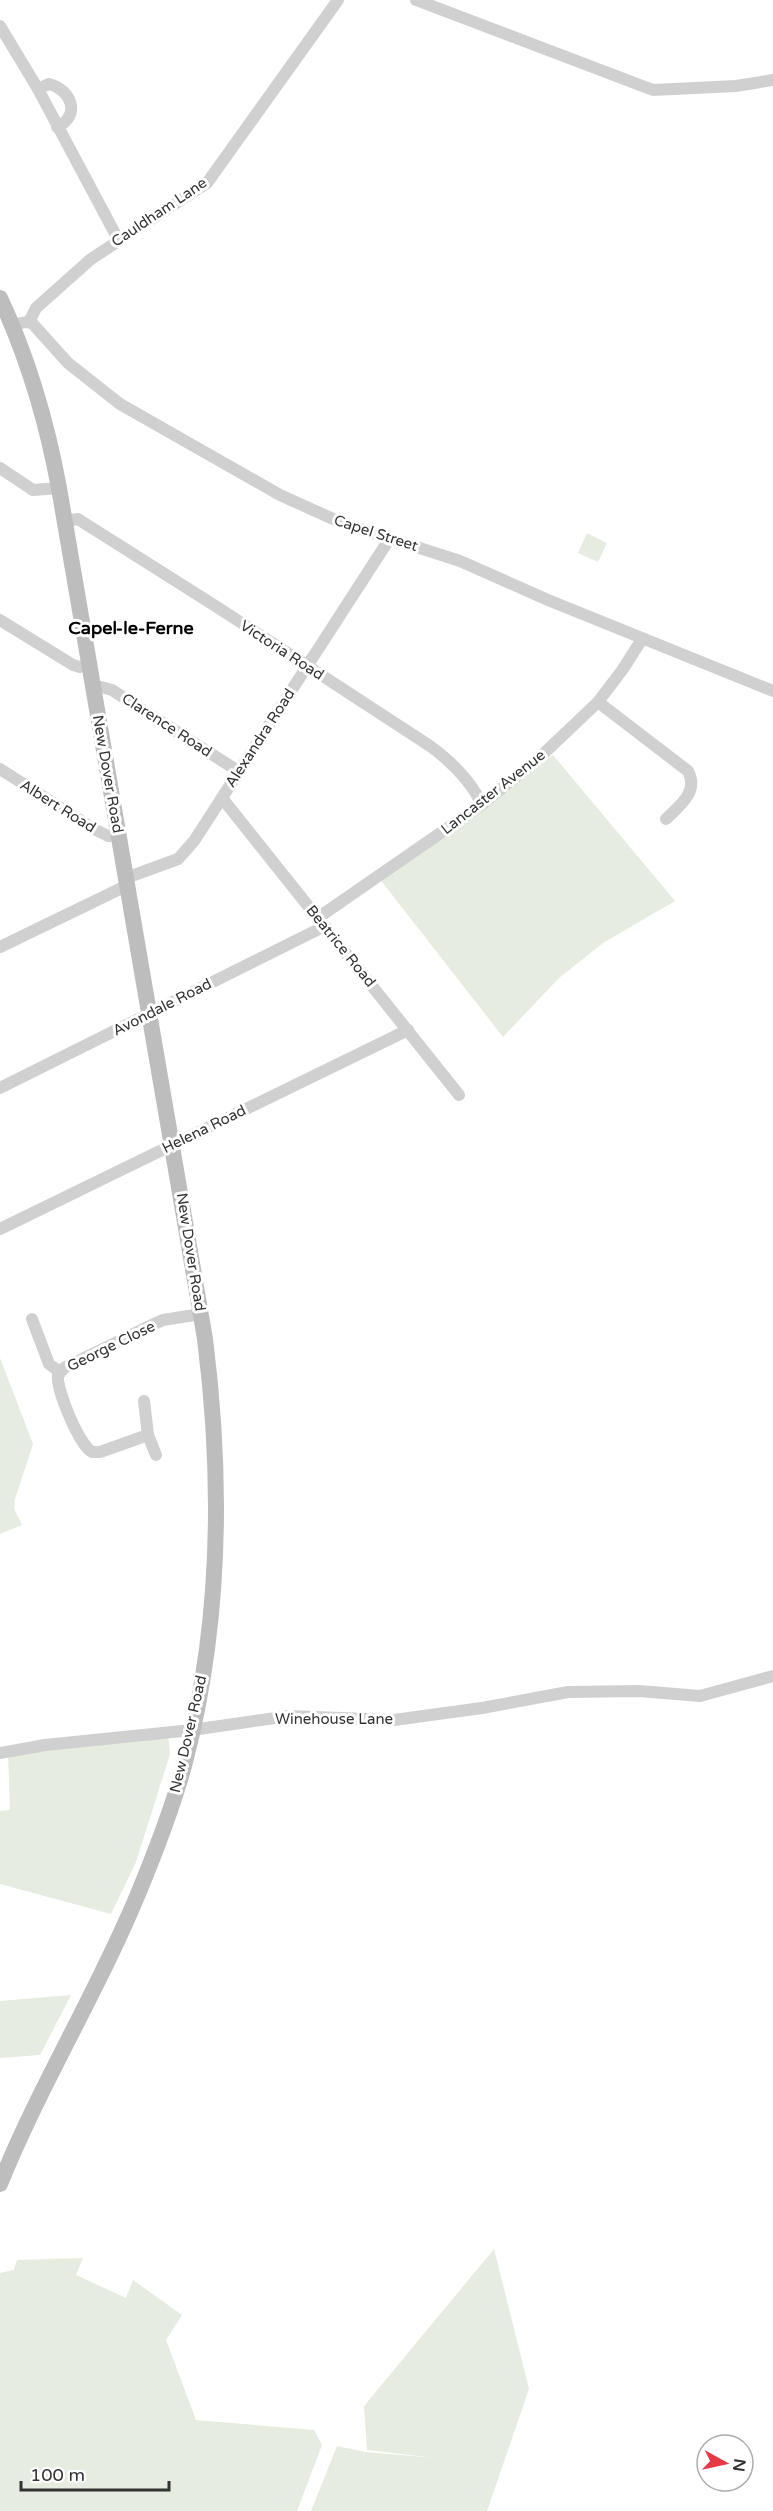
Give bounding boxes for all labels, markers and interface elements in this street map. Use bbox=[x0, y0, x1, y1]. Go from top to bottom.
street label: Cauldham Lane bbox=[108, 173, 210, 251]
street label: Capel Street bbox=[332, 511, 421, 555]
street label: Victoria Road bbox=[237, 616, 327, 684]
district label: Capel-le-Ferne bbox=[68, 617, 194, 639]
street label: Alexandra Road bbox=[221, 685, 299, 791]
street label: Clarence Road bbox=[119, 689, 215, 761]
street label: New Dover Road bbox=[89, 713, 127, 835]
street label: Lancaster Avenue bbox=[437, 746, 549, 838]
street label: Albert Road bbox=[17, 776, 99, 836]
street label: Beatrice Road bbox=[302, 901, 380, 991]
street label: Avondale Road bbox=[110, 974, 214, 1040]
street label: Helena Road bbox=[159, 1101, 249, 1157]
street label: New Dover Road bbox=[173, 1191, 209, 1313]
street label: George Close bbox=[64, 1317, 158, 1375]
street label: New Dover Road bbox=[166, 1674, 210, 1794]
street label: Winehouse Lane bbox=[275, 1710, 393, 1728]
north arrow bbox=[695, 2433, 755, 2493]
scale bar bbox=[21, 2454, 170, 2492]
text: N bbox=[728, 2457, 750, 2473]
text: 100 m bbox=[30, 2464, 85, 2486]

